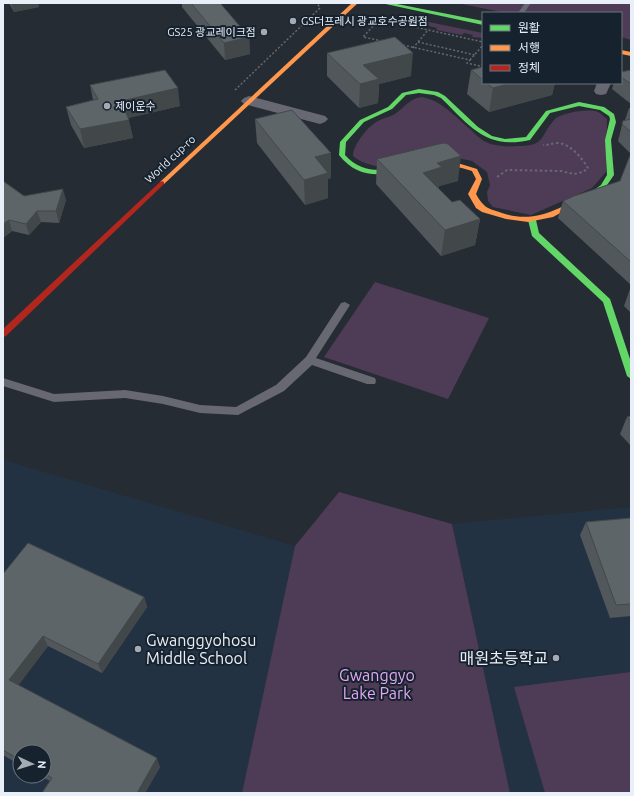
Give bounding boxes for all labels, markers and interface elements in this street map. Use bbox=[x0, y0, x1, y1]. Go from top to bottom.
legend bbox=[482, 12, 622, 84]
place label: GS더프레시 광교호수공원점 bbox=[301, 15, 428, 27]
marker: GS더프레시 광교호수공원점 bbox=[288, 16, 298, 26]
text: 원활 bbox=[518, 21, 540, 34]
place label: GS25 광교레이크점 bbox=[167, 26, 256, 38]
marker: GS25 광교레이크점 bbox=[259, 27, 269, 37]
text: 서행 bbox=[518, 41, 540, 54]
text: 정체 bbox=[518, 61, 540, 74]
place label: 제이운수 bbox=[115, 100, 155, 112]
marker: 제이운수 bbox=[102, 101, 112, 111]
street label: World cup-ro bbox=[142, 133, 198, 185]
place label: Gwanggyohosu Middle School bbox=[146, 631, 256, 667]
marker: Gwanggyohosu Middle School bbox=[133, 644, 143, 654]
place label: 매원초등학교 bbox=[460, 649, 548, 667]
marker: 매원초등학교 bbox=[551, 653, 561, 663]
park label: Gwanggyo Lake Park bbox=[339, 666, 415, 702]
north arrow bbox=[12, 744, 52, 784]
text: N bbox=[36, 760, 48, 769]

